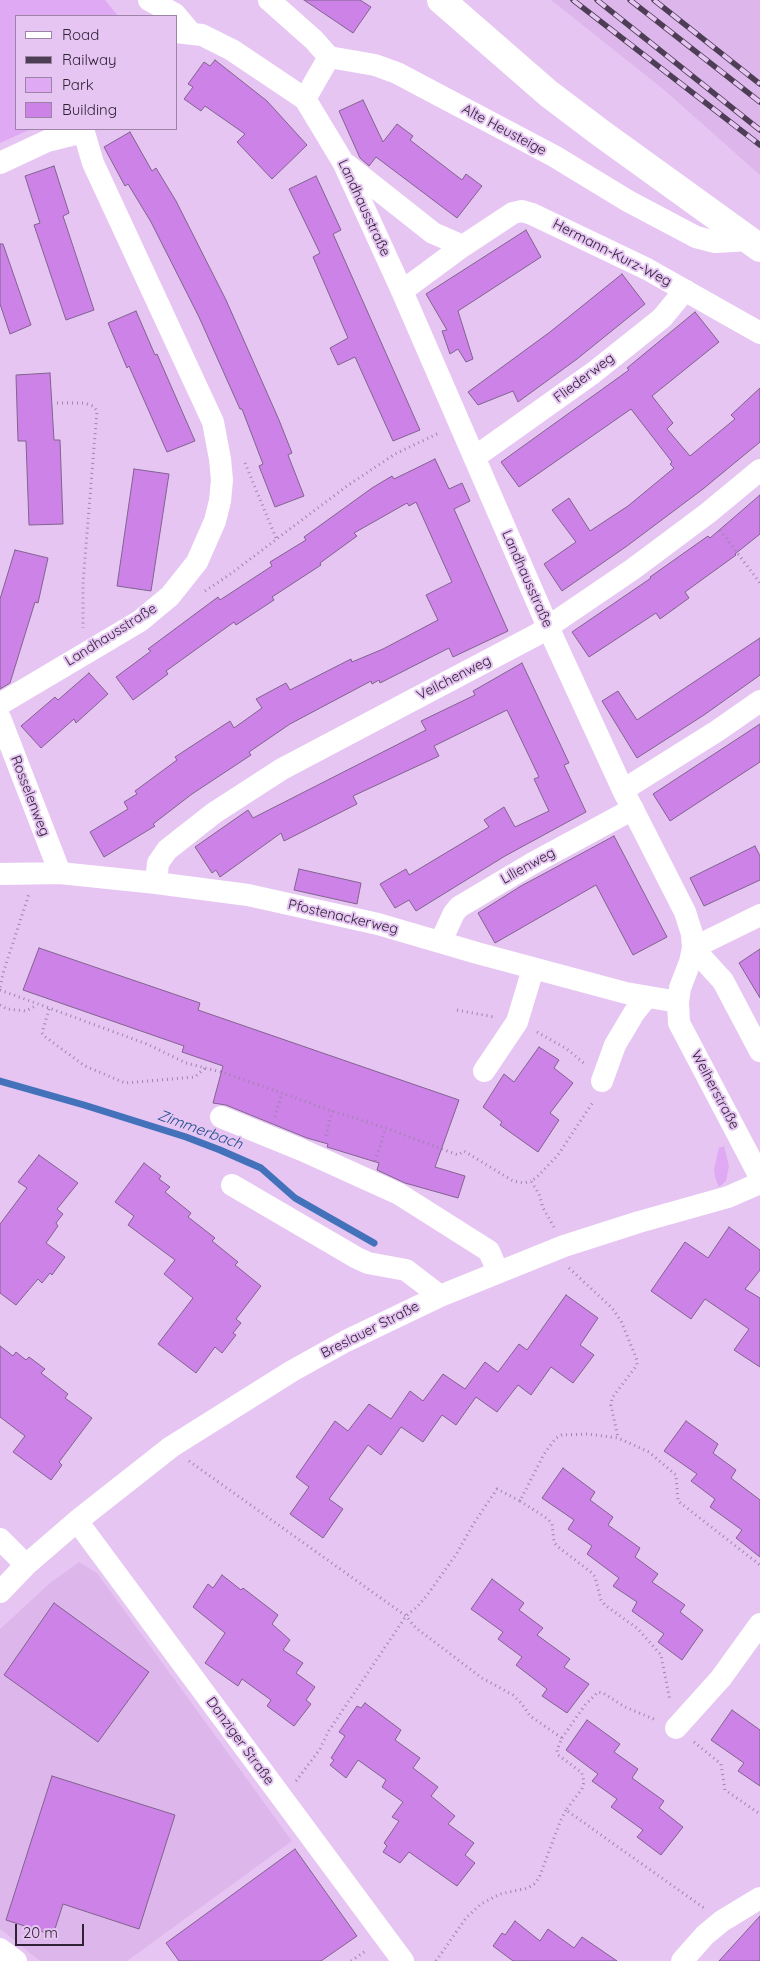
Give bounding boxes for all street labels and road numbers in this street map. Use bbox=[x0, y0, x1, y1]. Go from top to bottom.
street label: Alte Heusteige bbox=[459, 101, 549, 159]
street label: Landhausstraße bbox=[334, 157, 394, 259]
street label: Hermann-Kurz-Weg bbox=[550, 216, 674, 290]
street label: Fliederweg bbox=[550, 350, 618, 406]
street label: Landhausstraße bbox=[498, 528, 556, 630]
street label: Landhausstraße bbox=[62, 600, 160, 670]
street label: Veilchenweg bbox=[414, 652, 494, 704]
street label: Rosselenweg bbox=[7, 753, 53, 839]
street label: Lilienweg bbox=[498, 844, 558, 888]
street label: Pfostenackerweg bbox=[286, 896, 400, 938]
street label: Weiherstraße bbox=[687, 1048, 743, 1132]
street label: Breslauer Straße bbox=[318, 1298, 422, 1362]
street label: Danziger Straße bbox=[202, 1694, 278, 1788]

